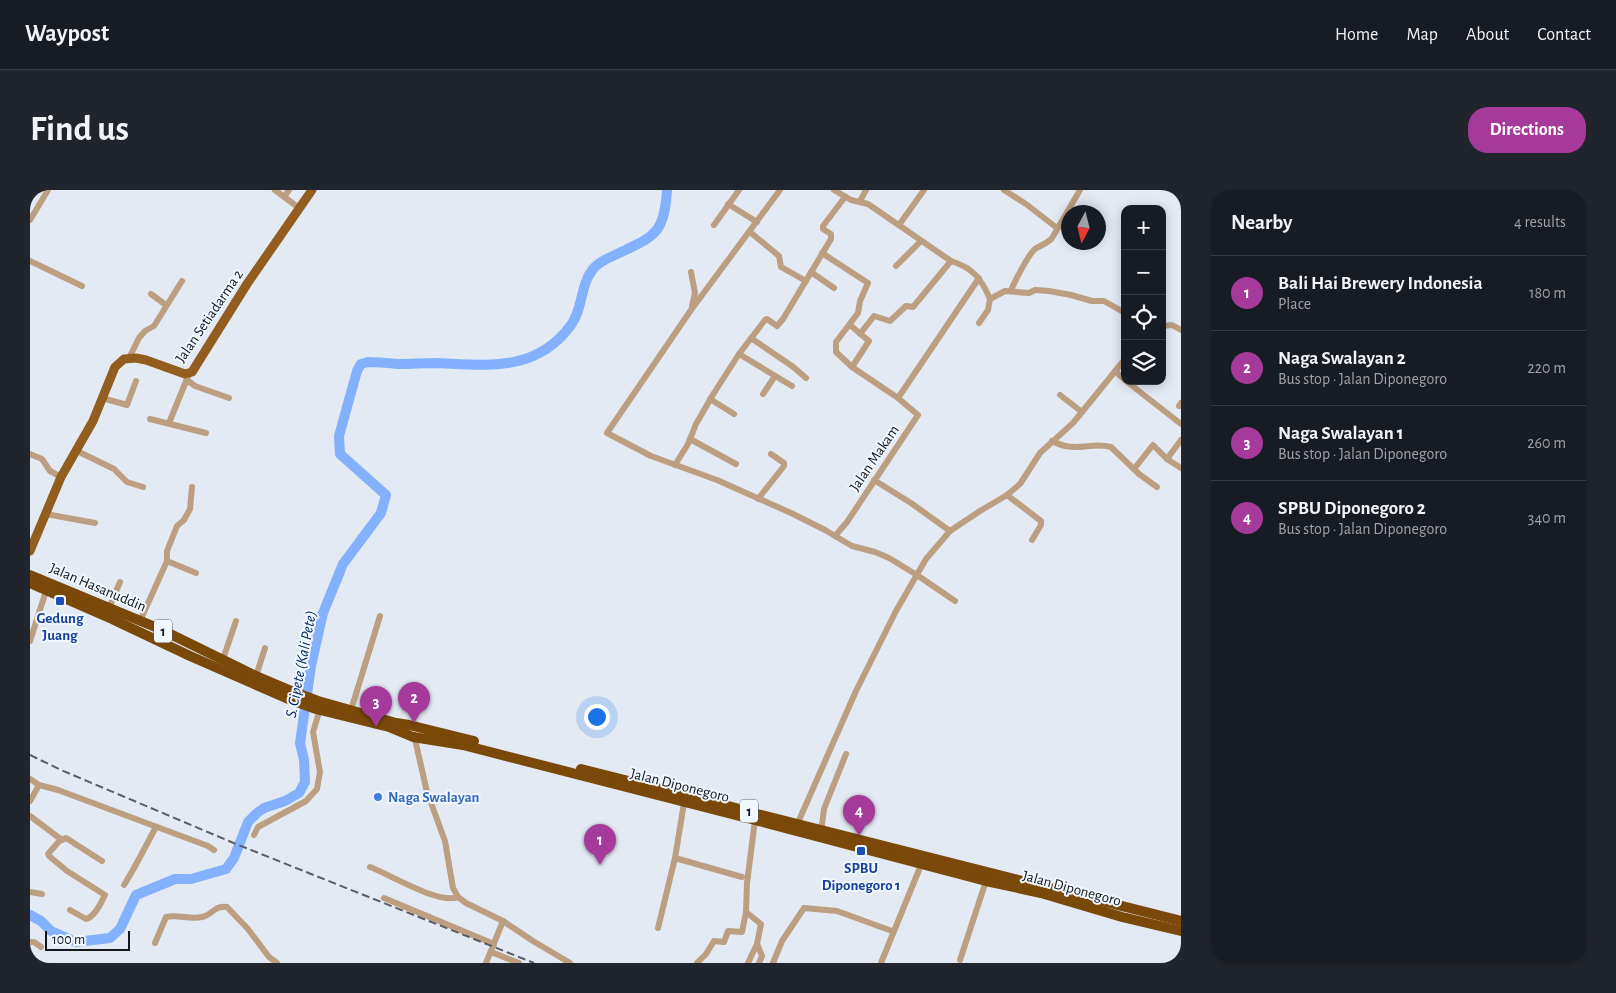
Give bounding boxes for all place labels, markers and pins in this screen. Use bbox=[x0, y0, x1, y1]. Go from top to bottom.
marker: Gedung Juang bbox=[54, 595, 66, 607]
place label: Gedung Juang bbox=[37, 611, 84, 643]
pin: 2 bbox=[398, 682, 430, 723]
pin: 3 bbox=[360, 686, 392, 727]
place label: Naga Swalayan bbox=[388, 790, 480, 805]
marker: Naga Swalayan bbox=[372, 791, 384, 803]
pin: 4 bbox=[843, 795, 875, 836]
pin: 1 bbox=[584, 824, 616, 865]
marker: SPBU Diponegoro 1 bbox=[855, 845, 867, 857]
place label: SPBU Diponegoro 1 bbox=[822, 861, 900, 893]

